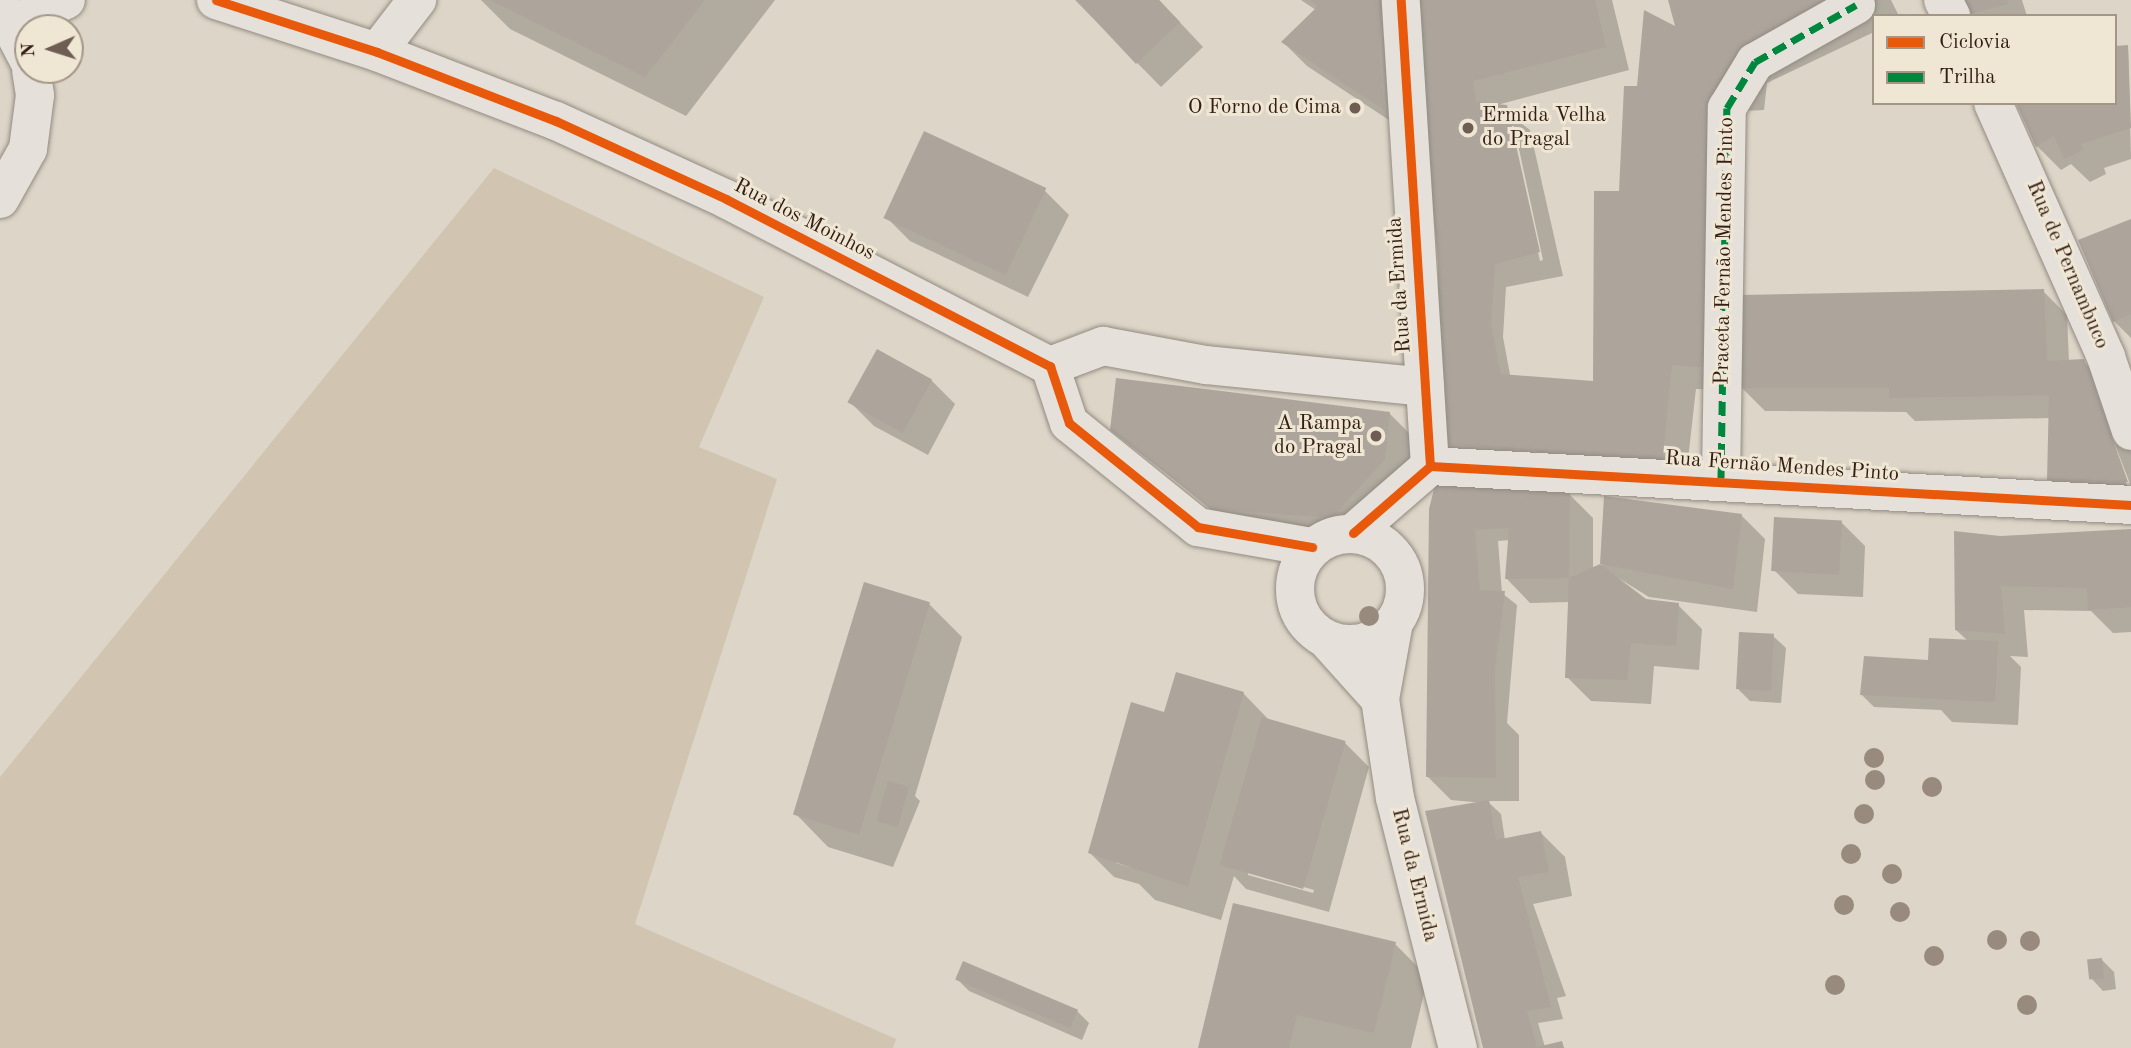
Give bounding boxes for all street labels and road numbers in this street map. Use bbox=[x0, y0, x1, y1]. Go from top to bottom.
street label: Praceta Fernão Mendes Pinto bbox=[1710, 117, 1740, 385]
street label: Rua dos Moinhos bbox=[729, 174, 879, 266]
street label: Rua de Pernambuco bbox=[2020, 177, 2114, 353]
street label: Rua da Ermida bbox=[1383, 216, 1417, 354]
street label: Rua Fernão Mendes Pinto bbox=[1664, 446, 1900, 488]
street label: Rua da Ermida bbox=[1385, 806, 1443, 944]

